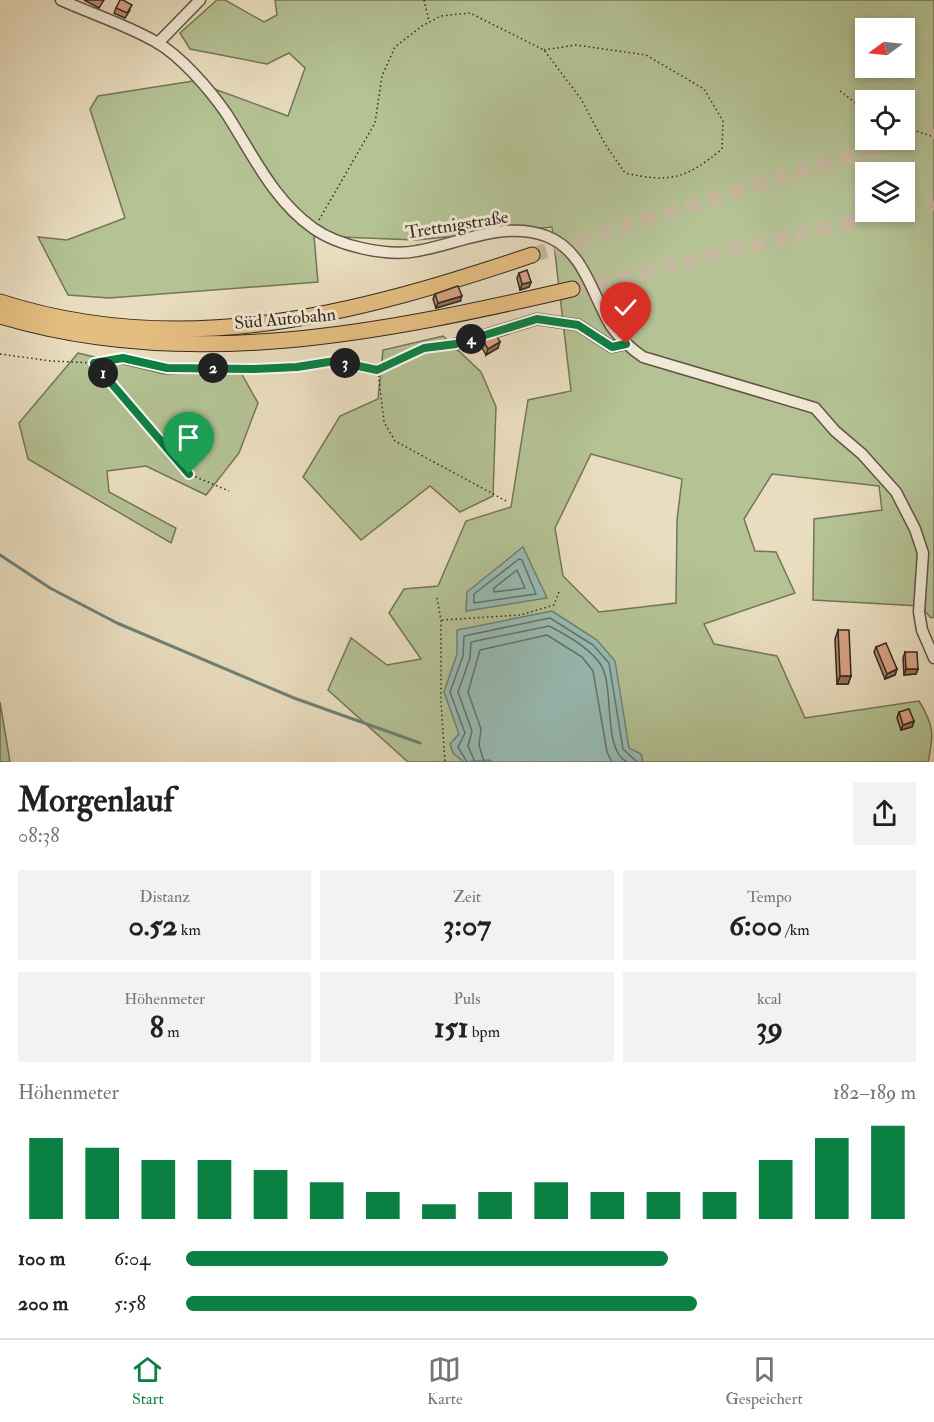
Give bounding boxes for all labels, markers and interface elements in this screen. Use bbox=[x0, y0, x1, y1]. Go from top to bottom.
north arrow bbox=[855, 18, 915, 78]
map controls bbox=[855, 18, 915, 222]
button: locate bbox=[855, 90, 915, 150]
button: layers bbox=[855, 162, 915, 222]
street label: Trettnigstraße bbox=[404, 205, 510, 244]
pin bbox=[600, 282, 651, 344]
icon: check bbox=[609, 291, 642, 324]
street label: Süd Autobahn bbox=[233, 303, 337, 335]
pin: 4 bbox=[456, 324, 486, 354]
text: 4 bbox=[467, 329, 475, 349]
pin: 3 bbox=[330, 348, 360, 378]
pin: 2 bbox=[198, 353, 228, 383]
text: 3 bbox=[342, 353, 348, 373]
pin: 1 bbox=[88, 358, 118, 388]
text: 2 bbox=[209, 358, 217, 378]
text: 1 bbox=[100, 363, 106, 383]
pin bbox=[163, 412, 214, 474]
icon: arrive bbox=[172, 421, 205, 454]
text: Morgenlauf bbox=[18, 780, 174, 821]
button: share bbox=[853, 782, 916, 845]
text: 08:38 bbox=[18, 823, 60, 848]
text: Distanz bbox=[139, 887, 190, 907]
text: Zeit bbox=[453, 887, 481, 907]
text: Tempo bbox=[747, 887, 792, 907]
text: 0.52 bbox=[128, 907, 177, 944]
text: 3:07 bbox=[443, 907, 491, 944]
text: 6:00 bbox=[729, 907, 782, 944]
text: km bbox=[177, 920, 201, 940]
text: /km bbox=[782, 920, 810, 940]
text: Höhenmeter bbox=[124, 989, 205, 1009]
text: Puls bbox=[453, 989, 481, 1009]
text: kcal bbox=[757, 989, 782, 1009]
text: 8 bbox=[150, 1009, 164, 1046]
text: 151 bbox=[434, 1009, 468, 1046]
text: 39 bbox=[756, 1009, 783, 1046]
text: m bbox=[164, 1022, 180, 1042]
text: bpm bbox=[468, 1022, 500, 1042]
text: Höhenmeter bbox=[18, 1080, 119, 1105]
text: 182–189 m bbox=[833, 1080, 916, 1105]
text: 100 m bbox=[18, 1246, 65, 1271]
text: 6:04 bbox=[114, 1246, 150, 1271]
text: 200 m bbox=[18, 1291, 68, 1316]
text: 5:58 bbox=[114, 1291, 146, 1316]
tab: Start bbox=[131, 1353, 164, 1409]
tab: Karte bbox=[427, 1353, 463, 1409]
tab: Gespeichert bbox=[725, 1353, 803, 1409]

